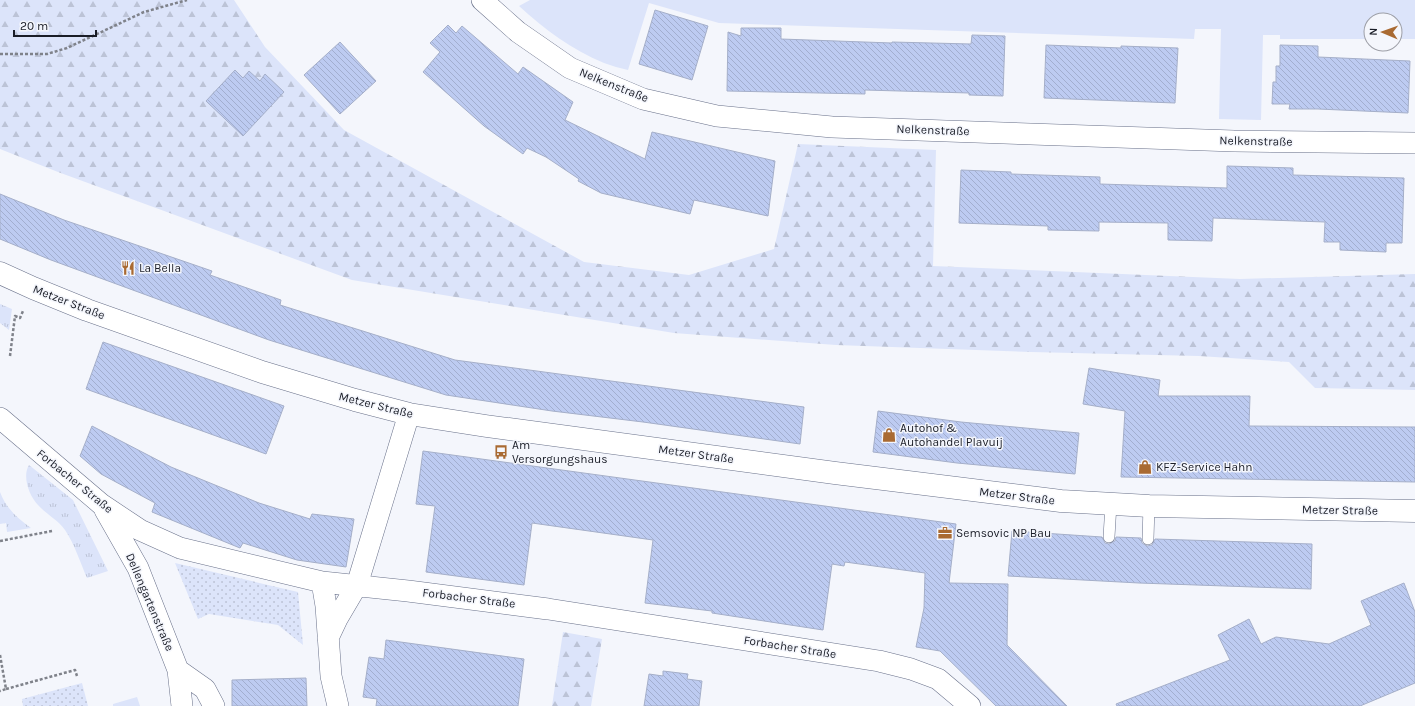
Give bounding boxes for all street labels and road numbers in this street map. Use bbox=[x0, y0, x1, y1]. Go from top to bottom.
street label: Nelkenstraße bbox=[577, 65, 651, 105]
street label: Nelkenstraße bbox=[896, 122, 970, 138]
street label: Nelkenstraße bbox=[1219, 133, 1293, 149]
street label: Metzer Straße bbox=[31, 282, 107, 322]
street label: Metzer Straße bbox=[337, 389, 415, 421]
street label: Metzer Straße bbox=[657, 442, 735, 466]
street label: Forbacher Straße bbox=[34, 446, 116, 516]
street label: Metzer Straße bbox=[978, 484, 1056, 508]
street label: Metzer Straße bbox=[1302, 502, 1378, 518]
street label: Dellengartenstraße bbox=[123, 551, 177, 653]
street label: Forbacher Straße bbox=[422, 585, 516, 611]
street label: Forbacher Straße bbox=[743, 633, 837, 661]

